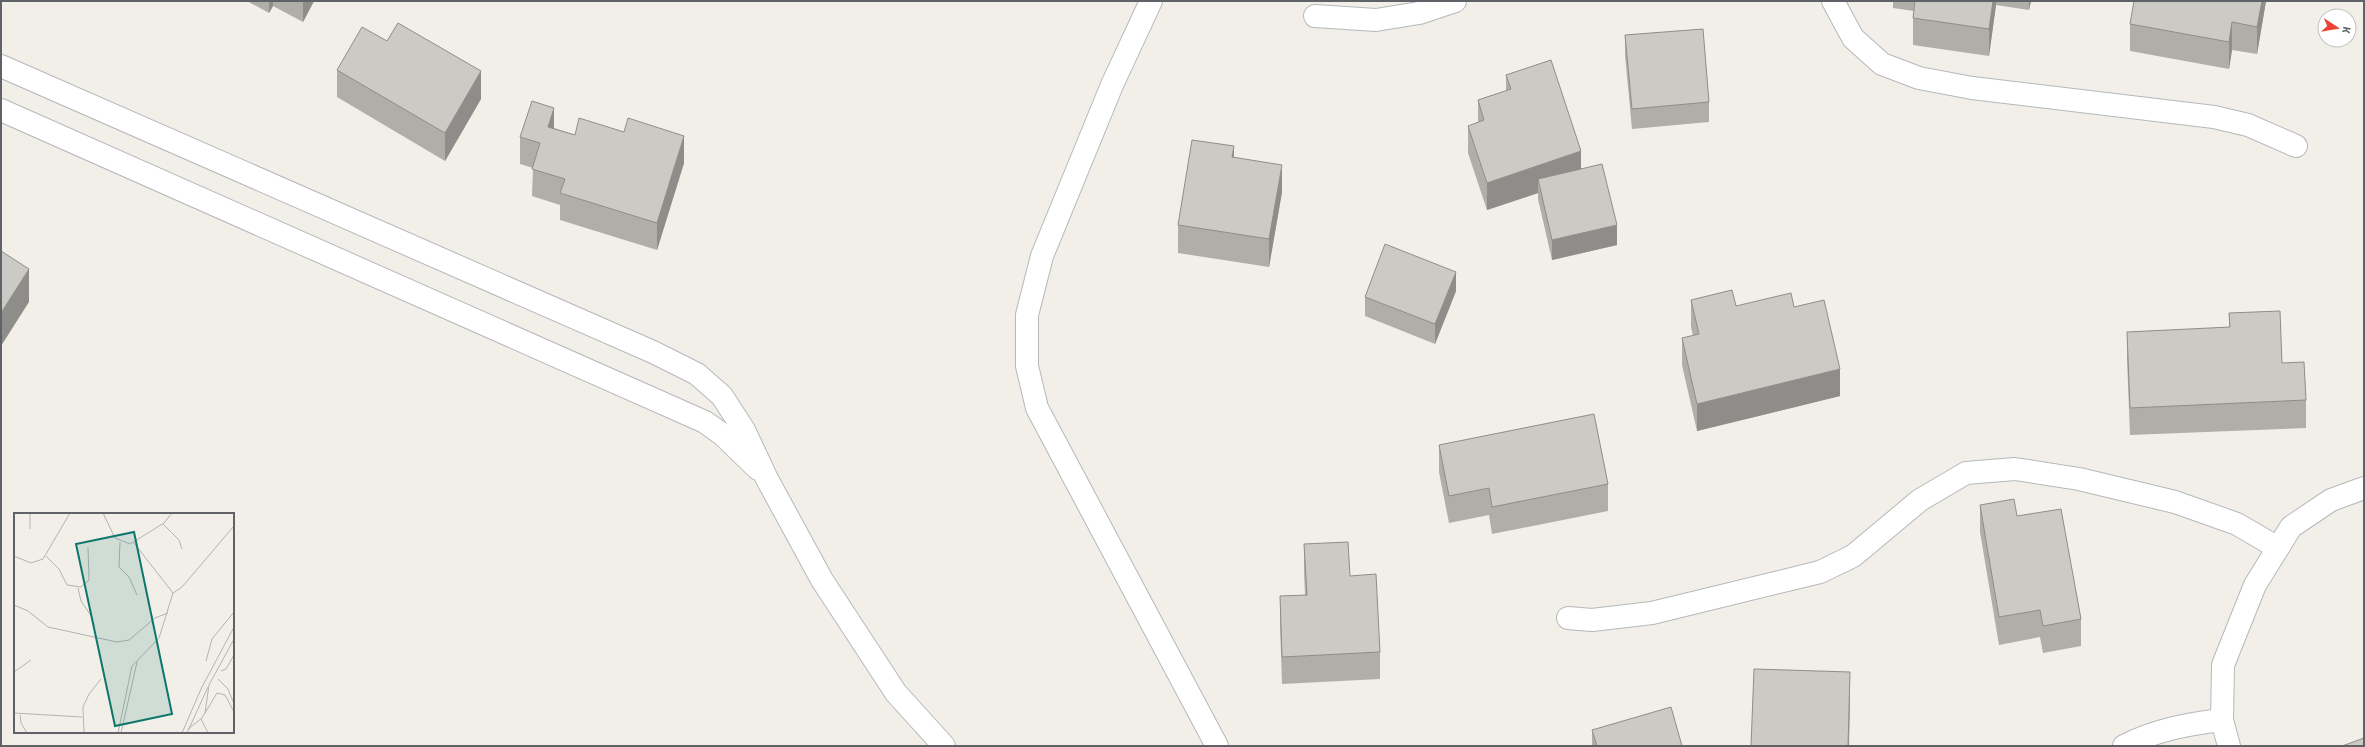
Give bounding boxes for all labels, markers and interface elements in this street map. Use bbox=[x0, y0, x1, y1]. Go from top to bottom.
north arrow bbox=[2317, 8, 2357, 48]
text: K bbox=[2338, 25, 2355, 35]
inset map bbox=[14, 513, 234, 733]

